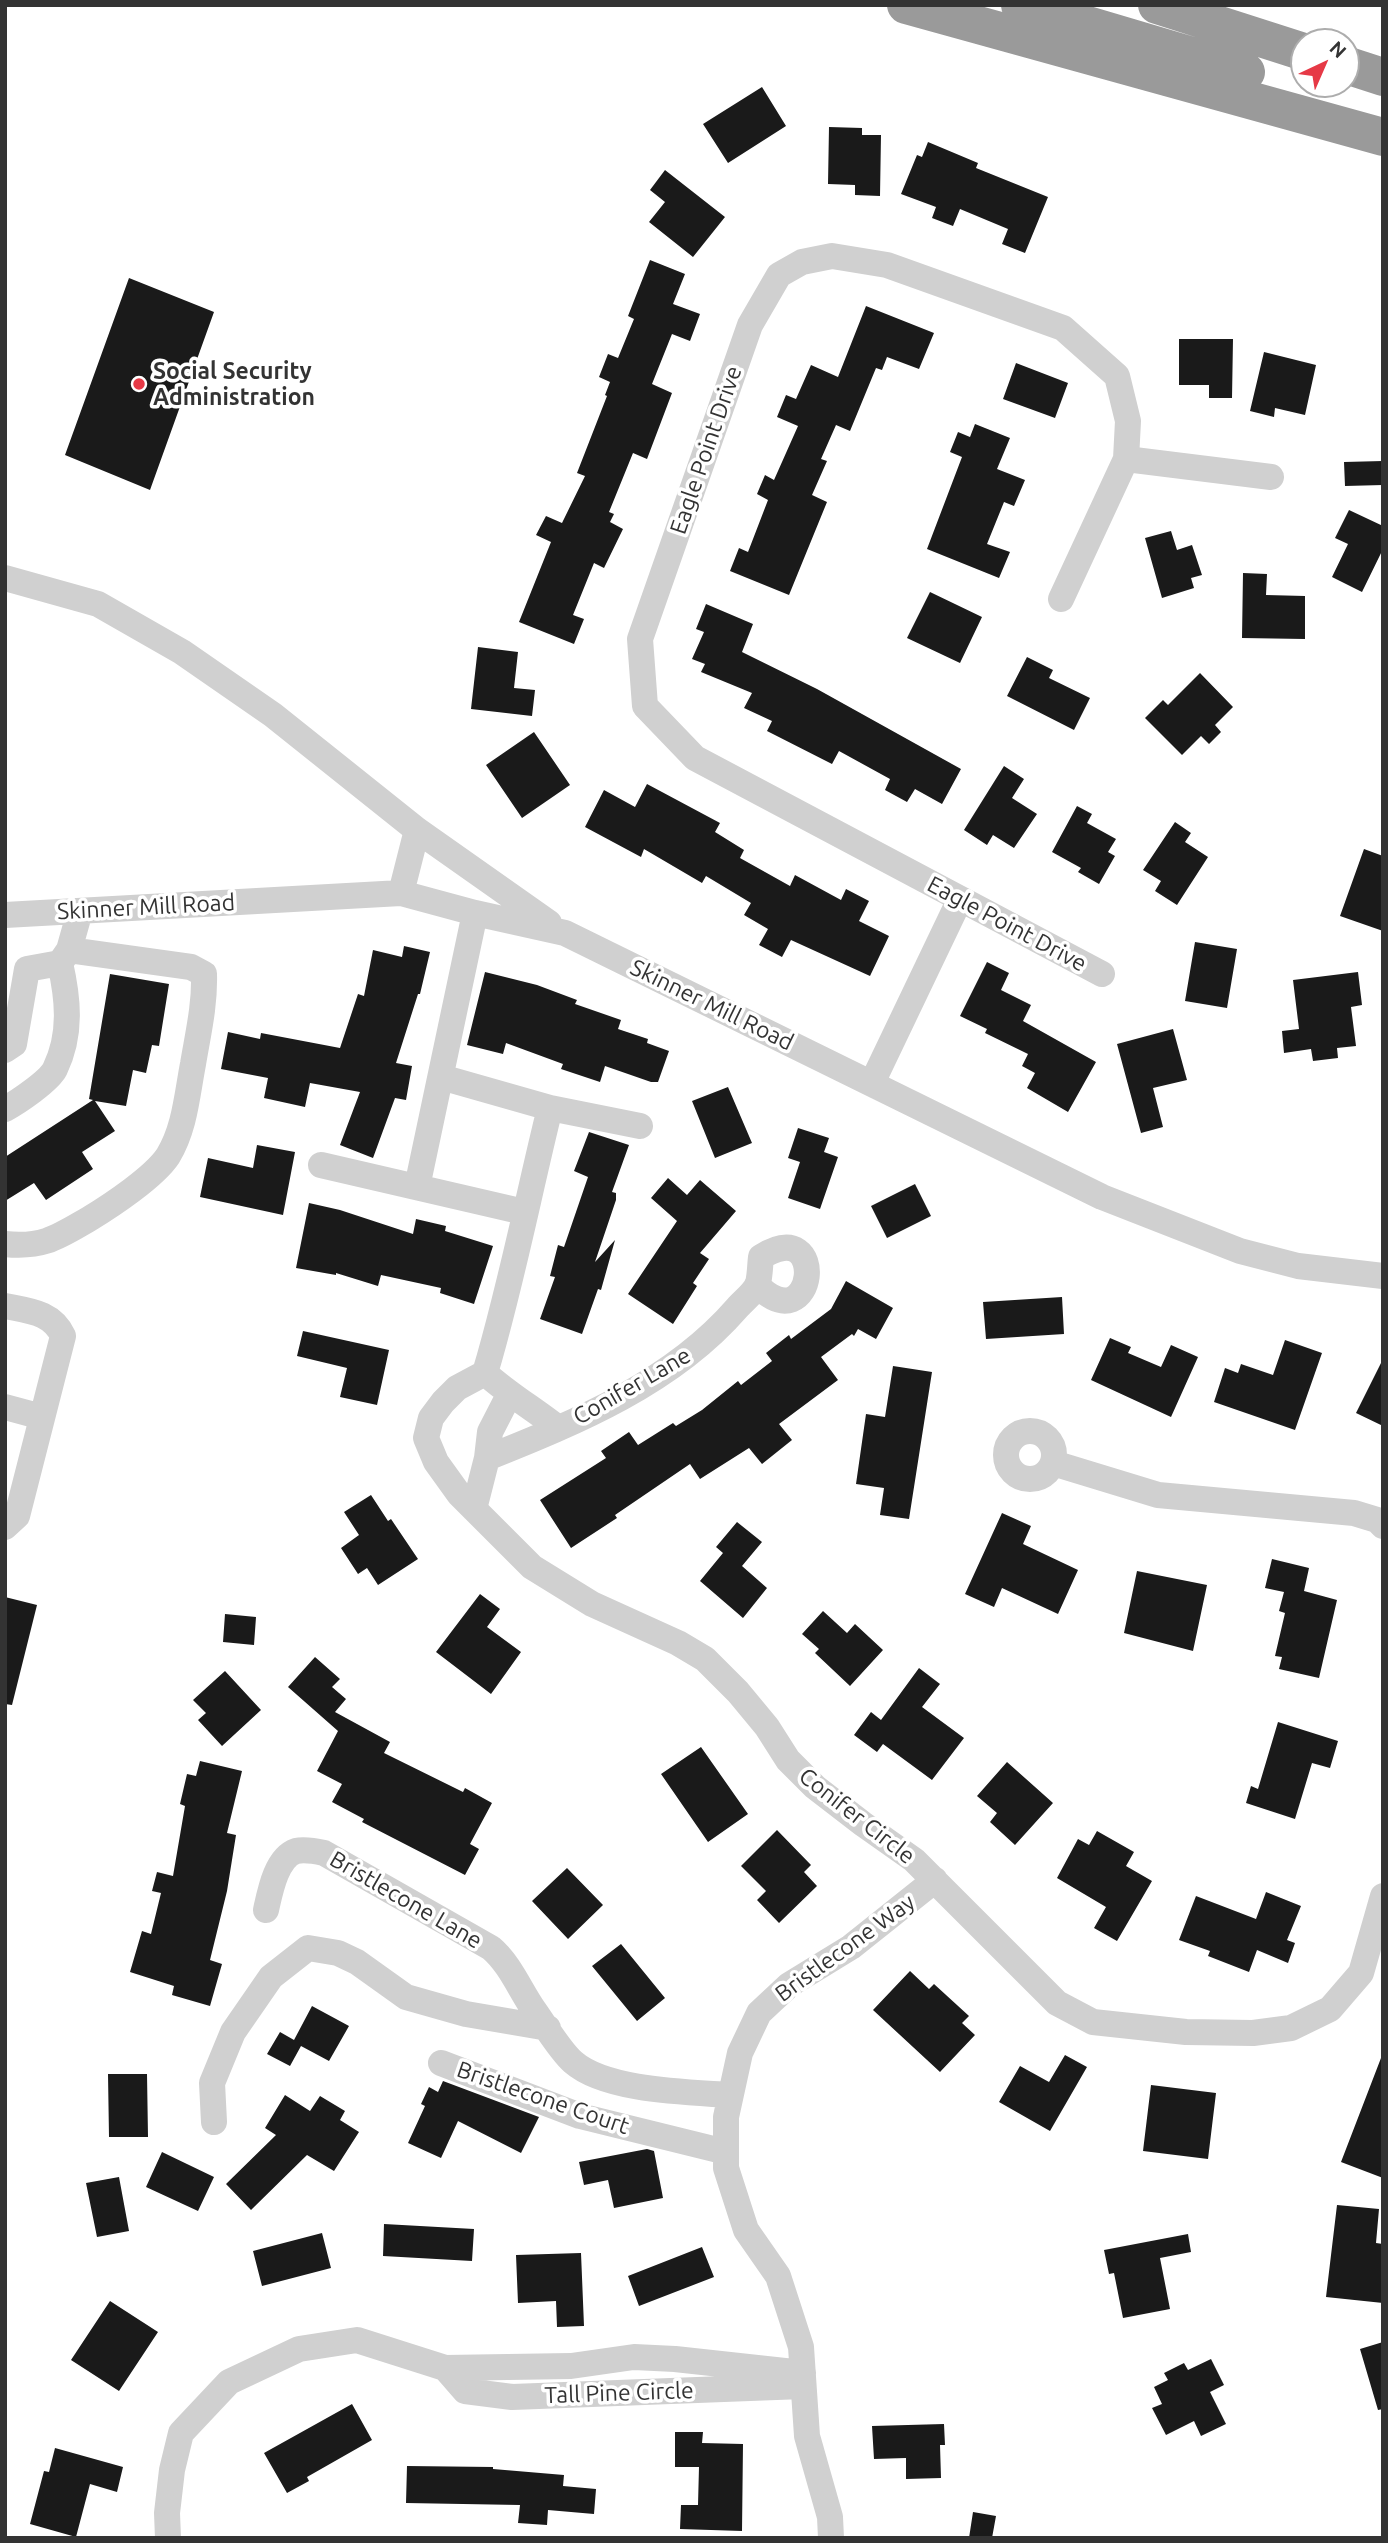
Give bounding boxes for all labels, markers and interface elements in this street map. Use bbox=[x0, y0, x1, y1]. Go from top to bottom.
north arrow bbox=[1290, 28, 1360, 98]
text: N bbox=[1325, 36, 1351, 62]
place label: Social Security Administration bbox=[153, 357, 315, 411]
street label: Eagle Point Drive bbox=[664, 362, 748, 538]
marker: Social Security Administration bbox=[131, 376, 147, 392]
street label: Eagle Point Drive bbox=[923, 870, 1091, 978]
street label: Skinner Mill Road bbox=[56, 889, 236, 925]
street label: Skinner Mill Road bbox=[626, 954, 798, 1056]
street label: Conifer Lane bbox=[568, 1341, 696, 1431]
street label: Conifer Circle bbox=[794, 1762, 920, 1870]
street label: Bristlecone Lane bbox=[325, 1845, 487, 1955]
street label: Bristlecone Way bbox=[770, 1888, 920, 2008]
street label: Bristlecone Court bbox=[453, 2056, 633, 2140]
street label: Tall Pine Circle bbox=[544, 2377, 694, 2409]

